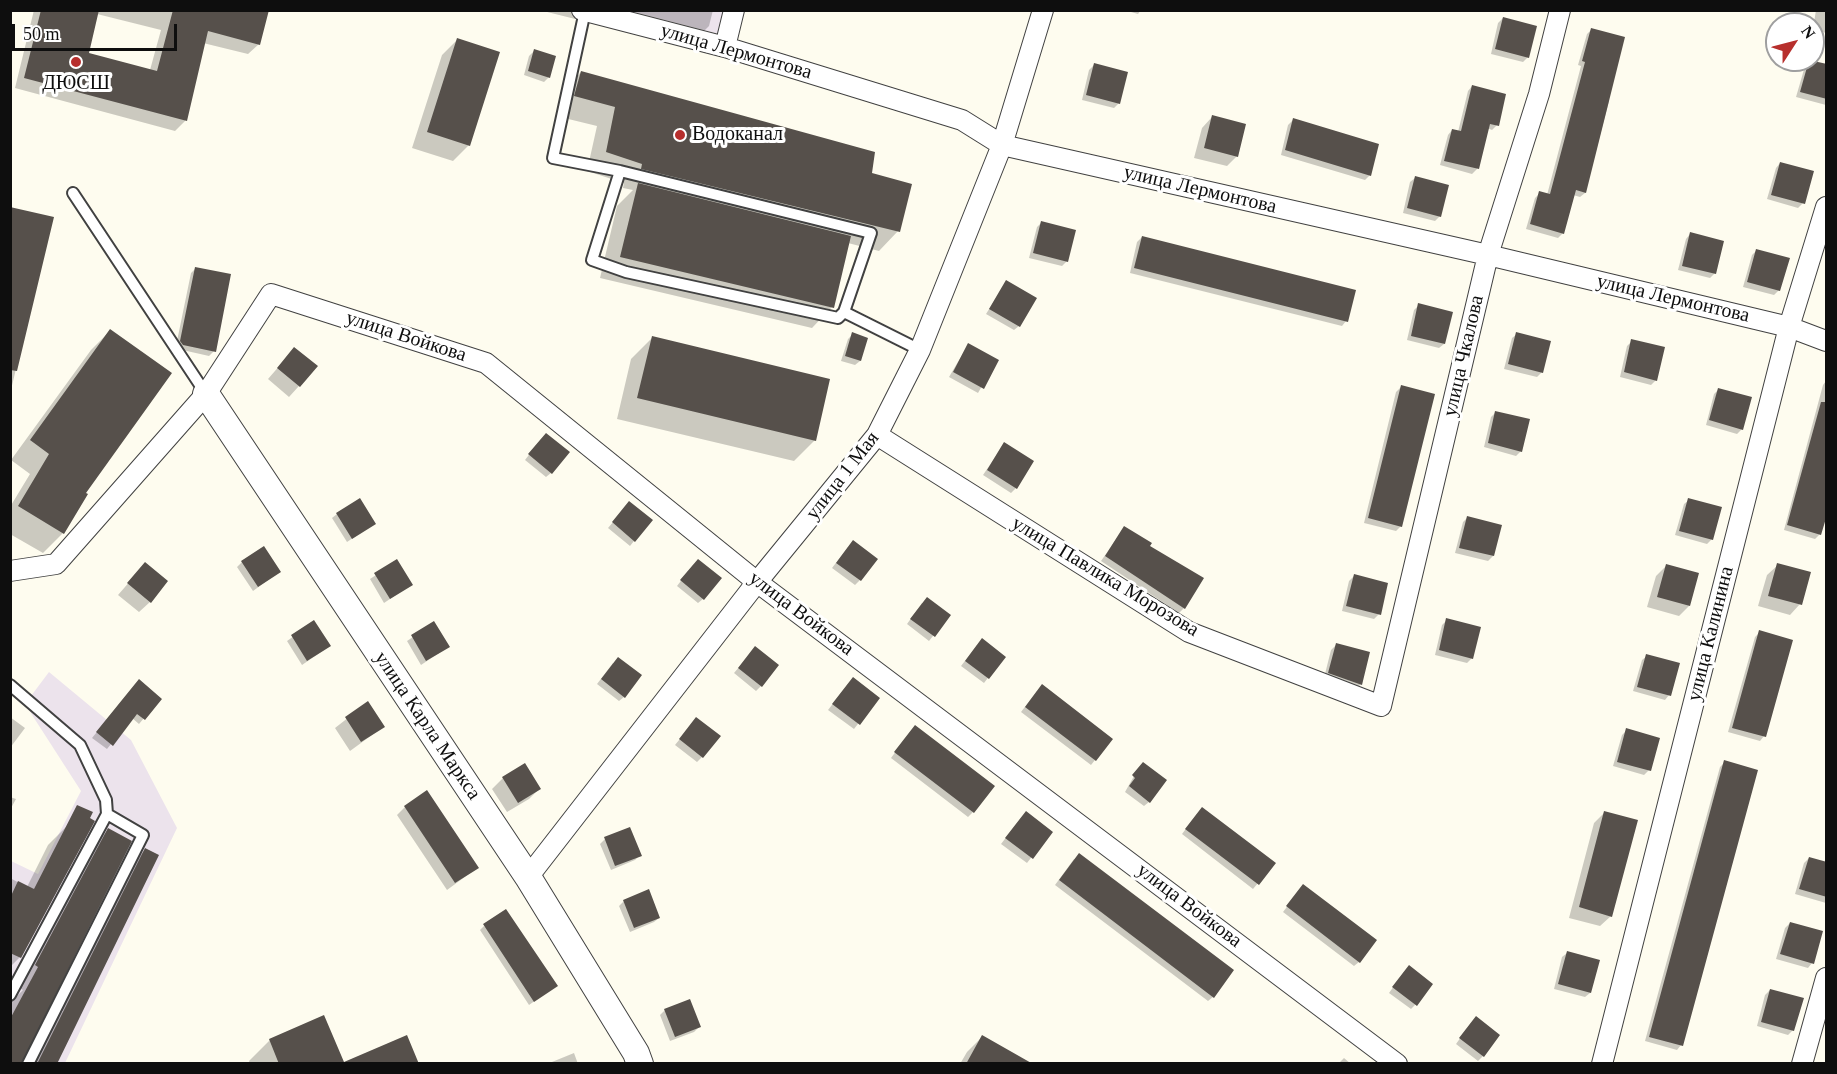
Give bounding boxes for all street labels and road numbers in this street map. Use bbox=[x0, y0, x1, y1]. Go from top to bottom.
street label: улица Лермонтова bbox=[658, 19, 814, 85]
street label: улица Лермонтова bbox=[1121, 161, 1279, 219]
street label: улица Лермонтова bbox=[1594, 270, 1752, 328]
street label: улица Чкалова bbox=[1438, 293, 1490, 419]
street label: улица Войкова bbox=[343, 306, 469, 368]
street label: улица 1 Мая bbox=[801, 427, 885, 525]
street label: улица Павлика Морозова bbox=[1007, 512, 1203, 642]
street label: улица Калинина bbox=[1683, 564, 1739, 704]
street label: улица Войкова bbox=[744, 567, 858, 661]
street label: улица Карла Маркса bbox=[368, 647, 486, 805]
street label: улица Войкова bbox=[1132, 859, 1246, 953]

